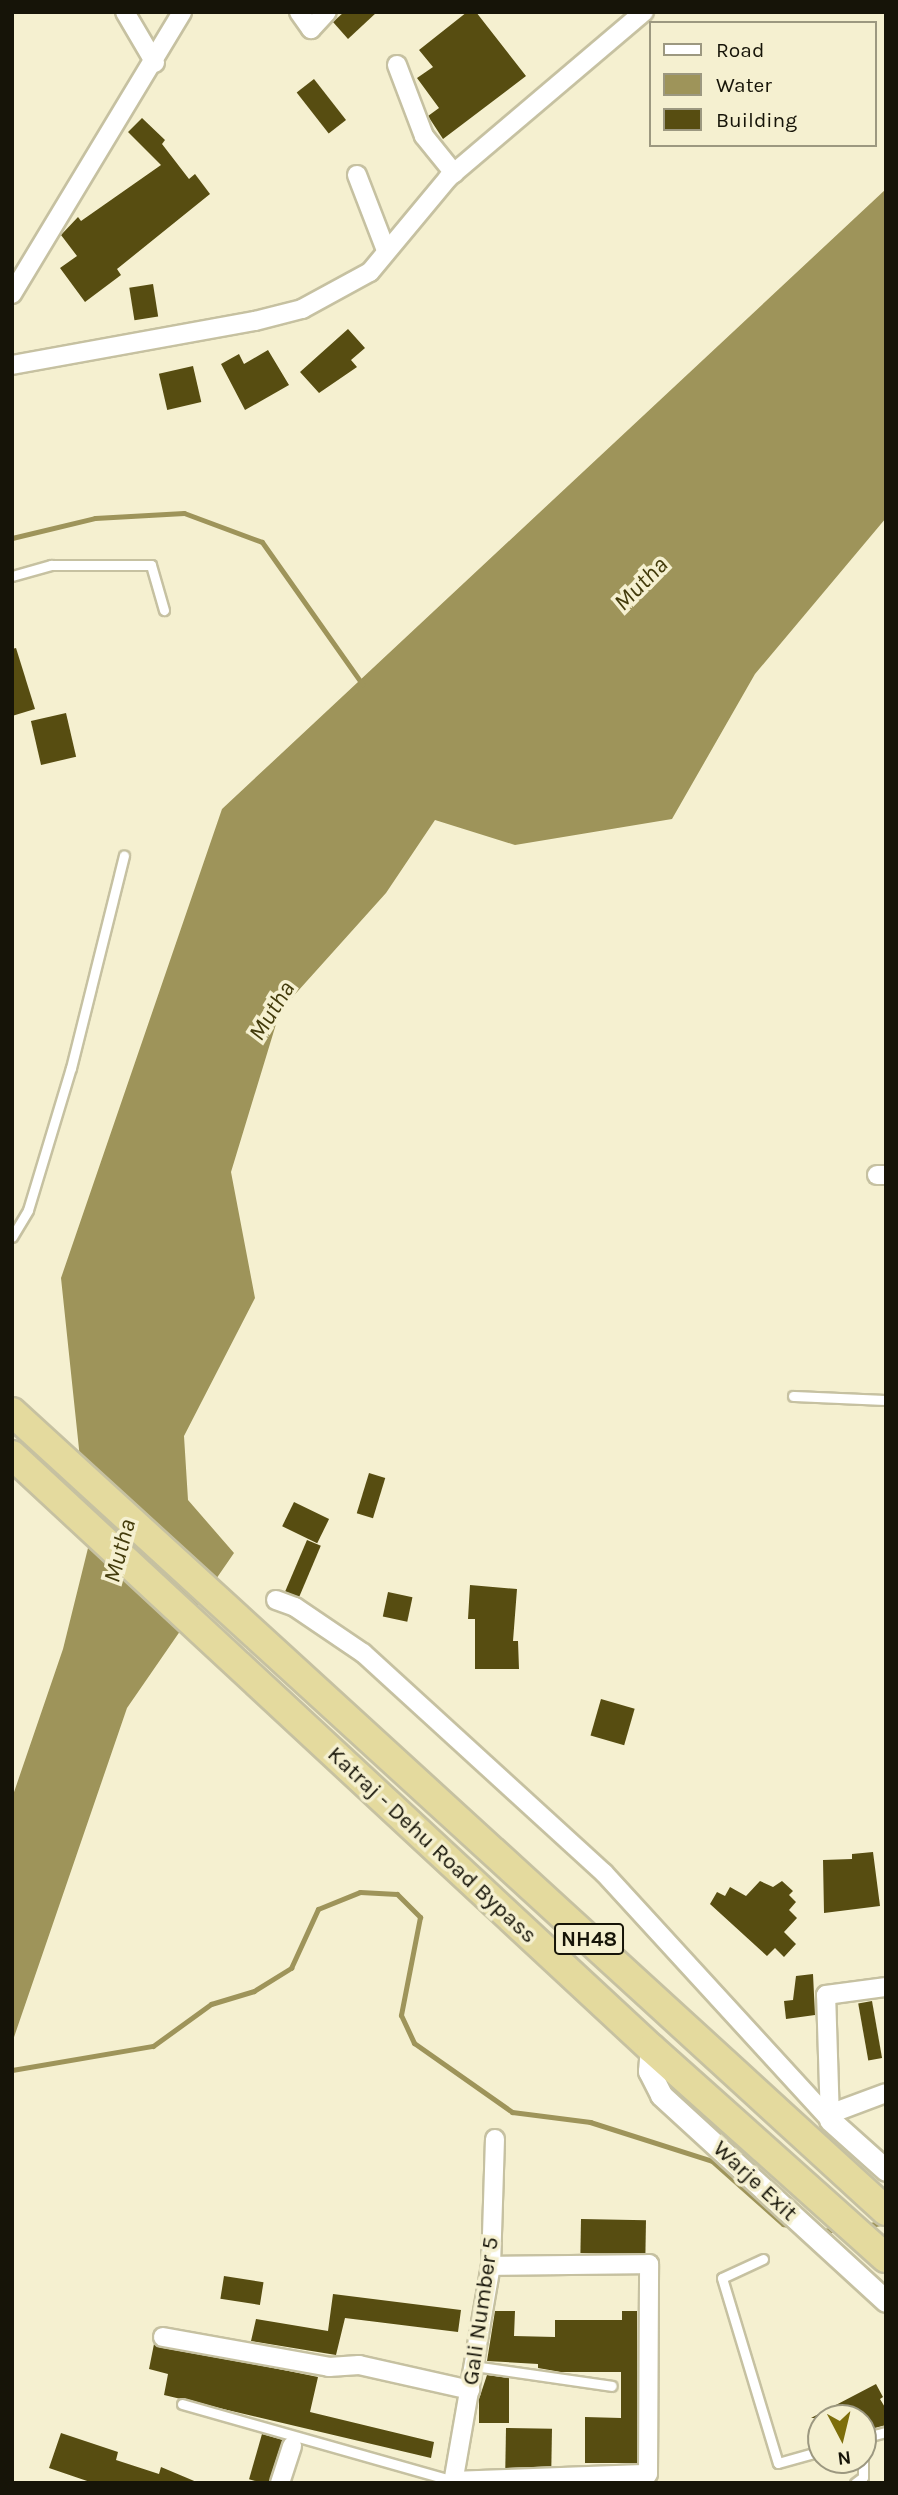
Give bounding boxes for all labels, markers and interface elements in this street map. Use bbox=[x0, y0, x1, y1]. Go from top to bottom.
legend bbox=[650, 21, 877, 147]
text: Road bbox=[716, 38, 764, 62]
text: Water bbox=[716, 73, 772, 97]
text: Building bbox=[716, 108, 797, 132]
water label: Mutha bbox=[608, 551, 674, 617]
water label: Mutha bbox=[243, 976, 301, 1046]
water label: Mutha bbox=[98, 1516, 142, 1586]
street label: Katraj - Dehu Road Bypass bbox=[322, 1741, 542, 1949]
road number: NH48 bbox=[554, 1922, 624, 1956]
street label: Warje Exit bbox=[707, 2135, 803, 2227]
street label: Gali Number 5 bbox=[457, 2235, 505, 2387]
north arrow bbox=[807, 2404, 877, 2474]
text: N bbox=[836, 2446, 852, 2470]

